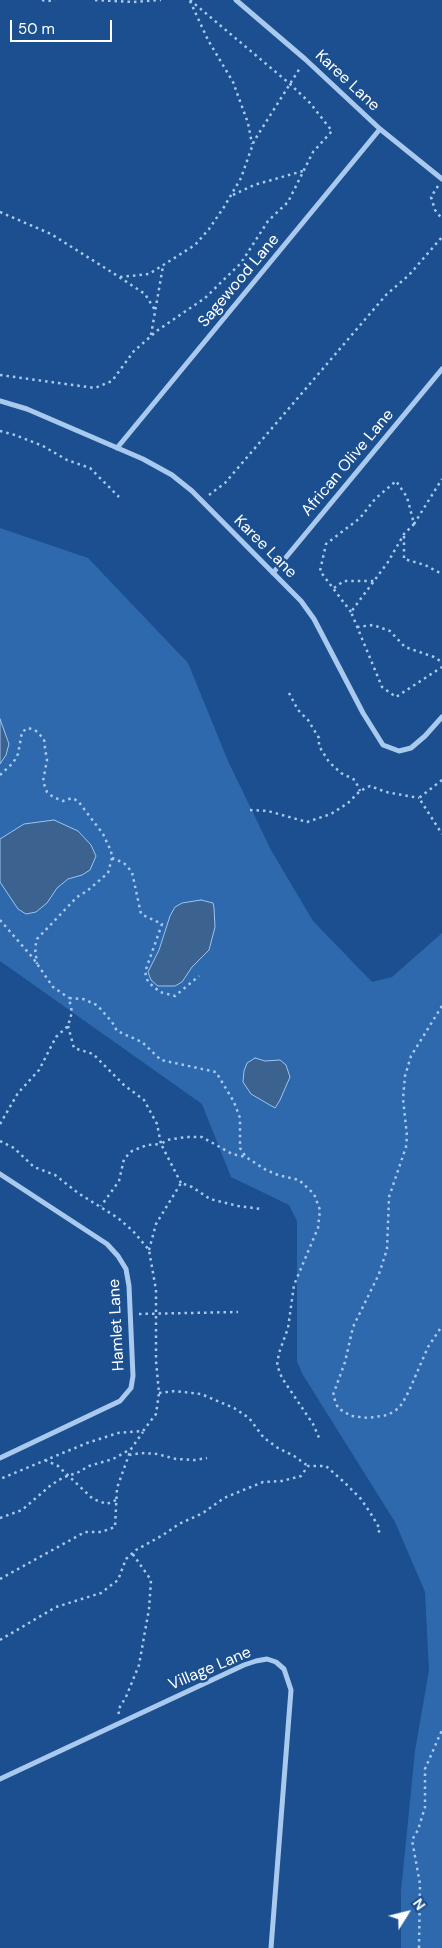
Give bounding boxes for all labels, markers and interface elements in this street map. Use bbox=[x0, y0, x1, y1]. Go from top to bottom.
scale bar bbox=[12, 10, 115, 42]
text: 50 m bbox=[18, 19, 55, 39]
street label: Karee Lane bbox=[311, 46, 383, 116]
street label: Sagewood Lane bbox=[194, 230, 284, 332]
street label: African Olive Lane bbox=[298, 406, 398, 520]
street label: Karee Lane bbox=[230, 512, 300, 582]
street label: Hamlet Lane bbox=[105, 1278, 129, 1372]
street label: Village Lane bbox=[166, 1643, 254, 1695]
north arrow bbox=[382, 1888, 432, 1938]
text: N bbox=[409, 1895, 429, 1914]

